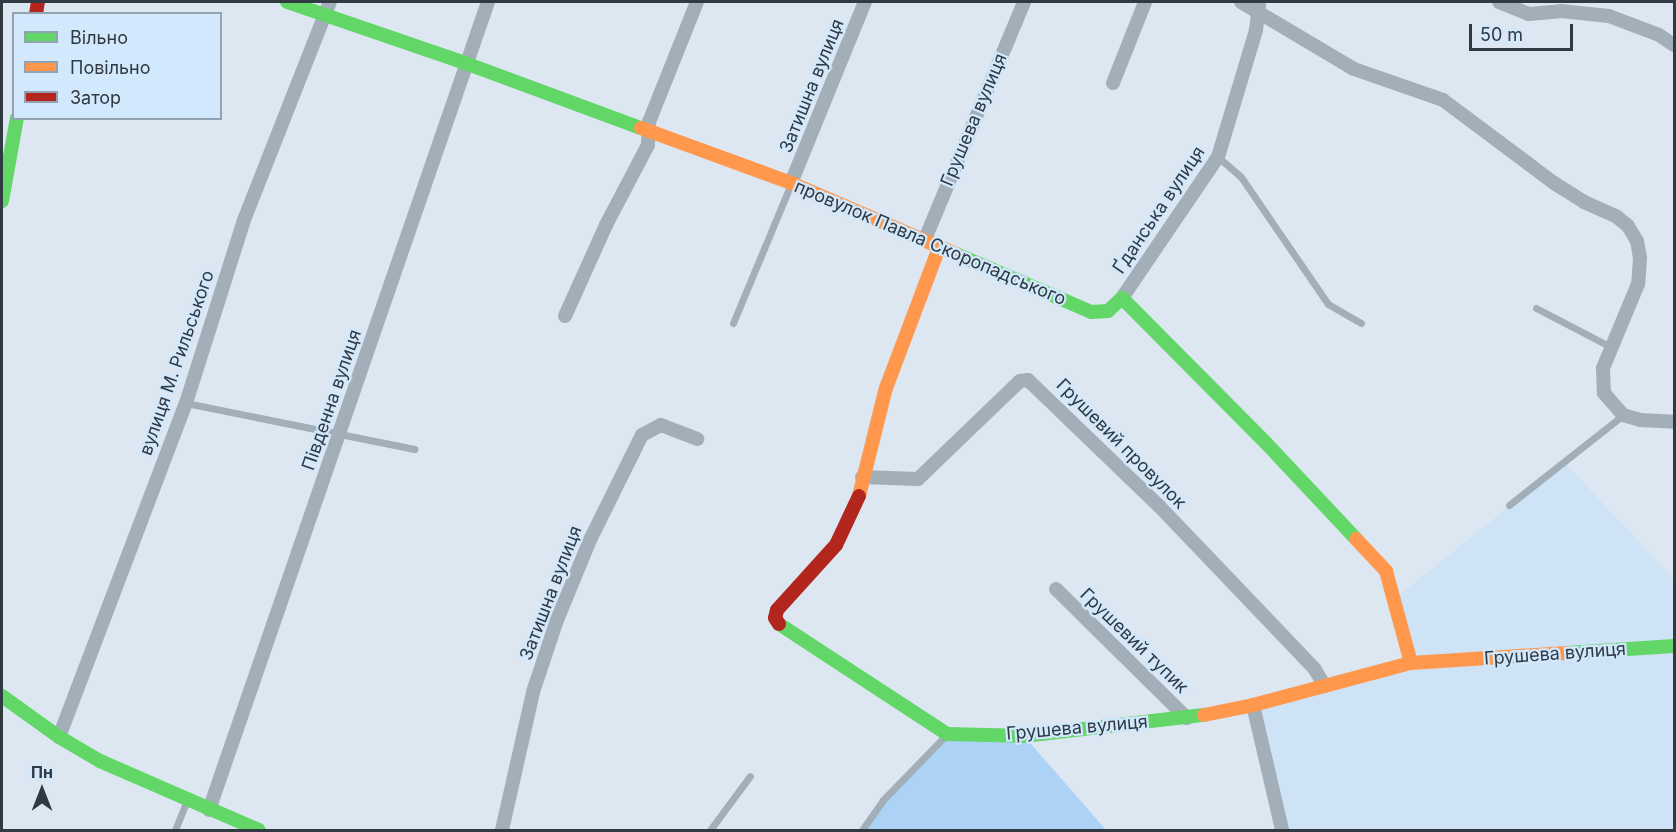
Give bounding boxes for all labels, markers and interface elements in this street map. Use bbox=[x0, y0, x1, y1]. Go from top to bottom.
legend bbox=[12, 12, 222, 120]
scale bar bbox=[1472, 12, 1576, 50]
street label: Затишна вулиця bbox=[775, 16, 849, 156]
text: 50 m bbox=[1480, 24, 1523, 45]
text: Вільно bbox=[70, 27, 128, 48]
street label: Грушева вулиця bbox=[936, 50, 1012, 190]
text: Повільно bbox=[70, 57, 151, 78]
text: Затор bbox=[70, 87, 121, 108]
street label: Ґданська вулиця bbox=[1108, 142, 1210, 278]
street label: провулок Павла Скоропадського bbox=[791, 176, 1069, 310]
street label: вулиця М. Рильського bbox=[135, 268, 219, 458]
street label: Південна вулиця bbox=[298, 327, 366, 473]
street label: Грушевий провулок bbox=[1052, 375, 1190, 513]
street label: Затишна вулиця bbox=[515, 523, 587, 663]
street label: Грушевий тупик bbox=[1076, 584, 1192, 698]
street label: Грушева вулиця bbox=[1483, 638, 1627, 670]
street label: Грушева вулиця bbox=[1005, 711, 1149, 745]
north arrow bbox=[12, 760, 72, 820]
text: Пн bbox=[31, 762, 53, 782]

